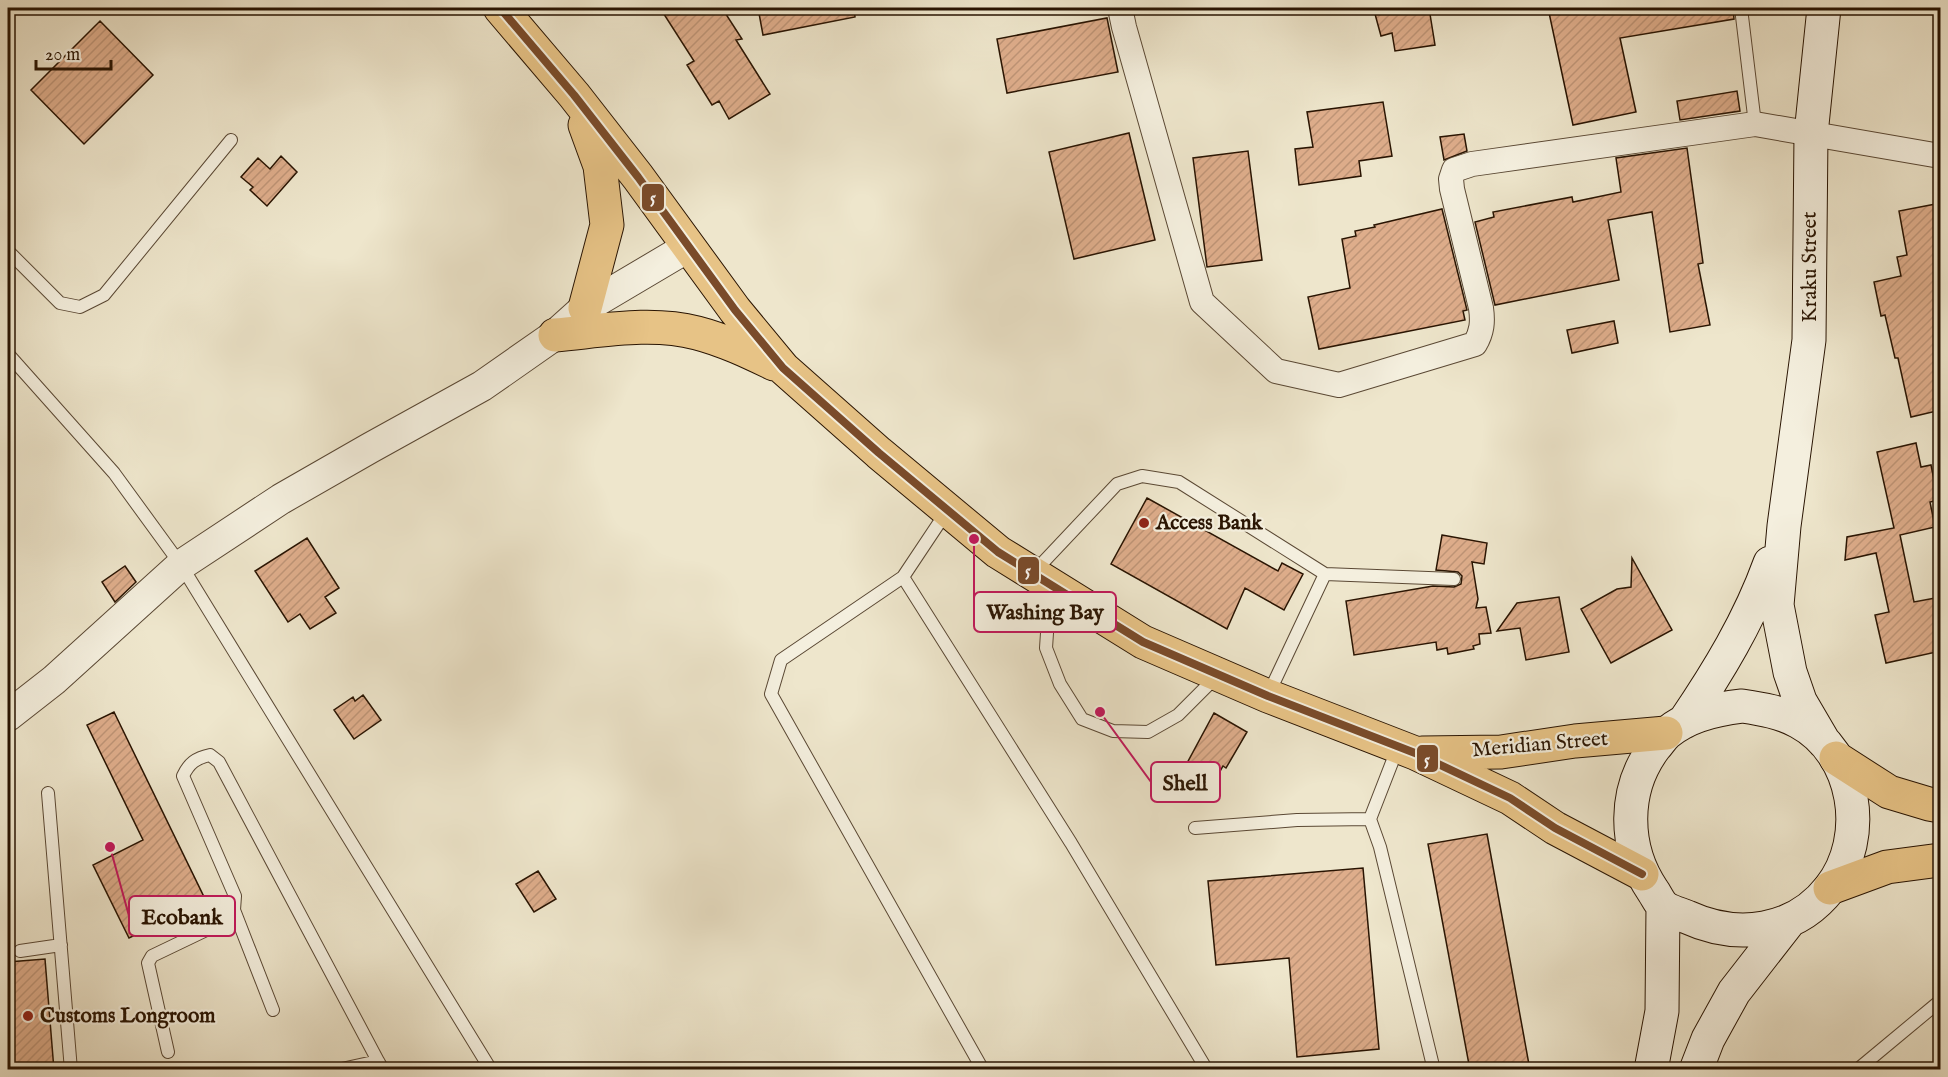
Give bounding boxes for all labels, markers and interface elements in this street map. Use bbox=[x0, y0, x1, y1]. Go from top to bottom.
scale bar bbox=[36, 33, 111, 71]
text: 20 m bbox=[45, 44, 80, 67]
line badge: 5 bbox=[641, 183, 665, 212]
text: 5 bbox=[650, 189, 656, 209]
street label: Kraku Street bbox=[1797, 212, 1824, 322]
place label: Access Bank bbox=[1155, 510, 1263, 537]
marker: Access Bank bbox=[1137, 516, 1151, 530]
line badge: 5 bbox=[1017, 556, 1040, 585]
text: 5 bbox=[1025, 562, 1031, 582]
callout: Washing Bay bbox=[974, 592, 1116, 632]
text: Washing Bay bbox=[985, 599, 1105, 627]
street label: Meridian Street bbox=[1471, 726, 1609, 764]
line badge: 5 bbox=[1416, 744, 1439, 773]
text: 5 bbox=[1424, 751, 1430, 771]
callout: Shell bbox=[1151, 762, 1220, 802]
text: Shell bbox=[1162, 770, 1209, 798]
callout: Ecobank bbox=[129, 896, 235, 936]
text: Ecobank bbox=[141, 904, 224, 932]
place label: Customs Longroom bbox=[40, 1003, 216, 1030]
marker: Customs Longroom bbox=[21, 1009, 35, 1023]

